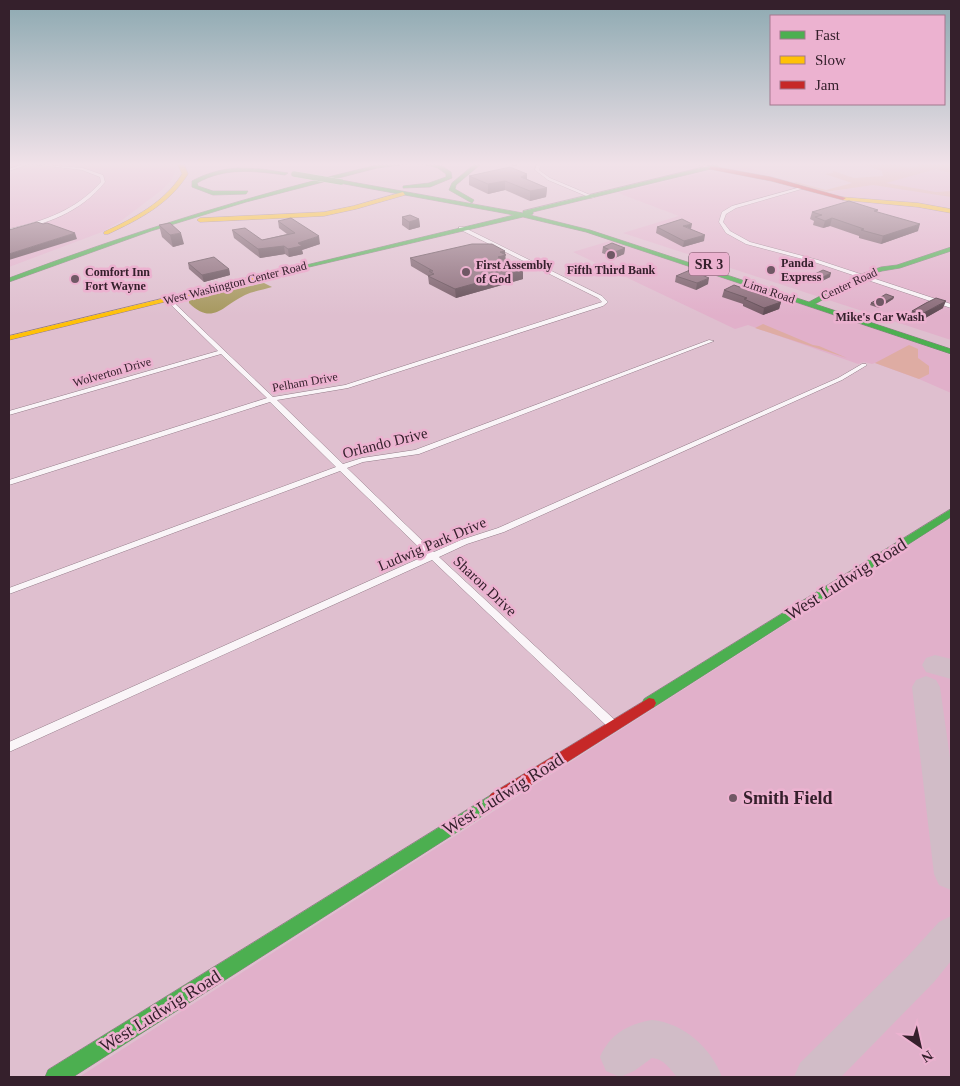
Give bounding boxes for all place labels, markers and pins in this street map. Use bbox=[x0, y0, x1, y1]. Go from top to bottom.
marker: Fifth Third Bank bbox=[605, 249, 617, 261]
place label: Panda Express bbox=[781, 256, 822, 284]
place label: First Assembly of God bbox=[476, 258, 552, 286]
place label: Fifth Third Bank bbox=[567, 263, 656, 277]
marker: Panda Express bbox=[765, 264, 777, 276]
place label: Comfort Inn Fort Wayne bbox=[85, 265, 150, 293]
marker: First Assembly of God bbox=[460, 266, 472, 278]
marker: Comfort Inn Fort Wayne bbox=[69, 273, 81, 285]
marker: Mike's Car Wash bbox=[874, 296, 886, 308]
place label: Mike's Car Wash bbox=[836, 310, 925, 324]
place label: Smith Field bbox=[743, 788, 833, 808]
marker: Smith Field bbox=[727, 792, 739, 804]

